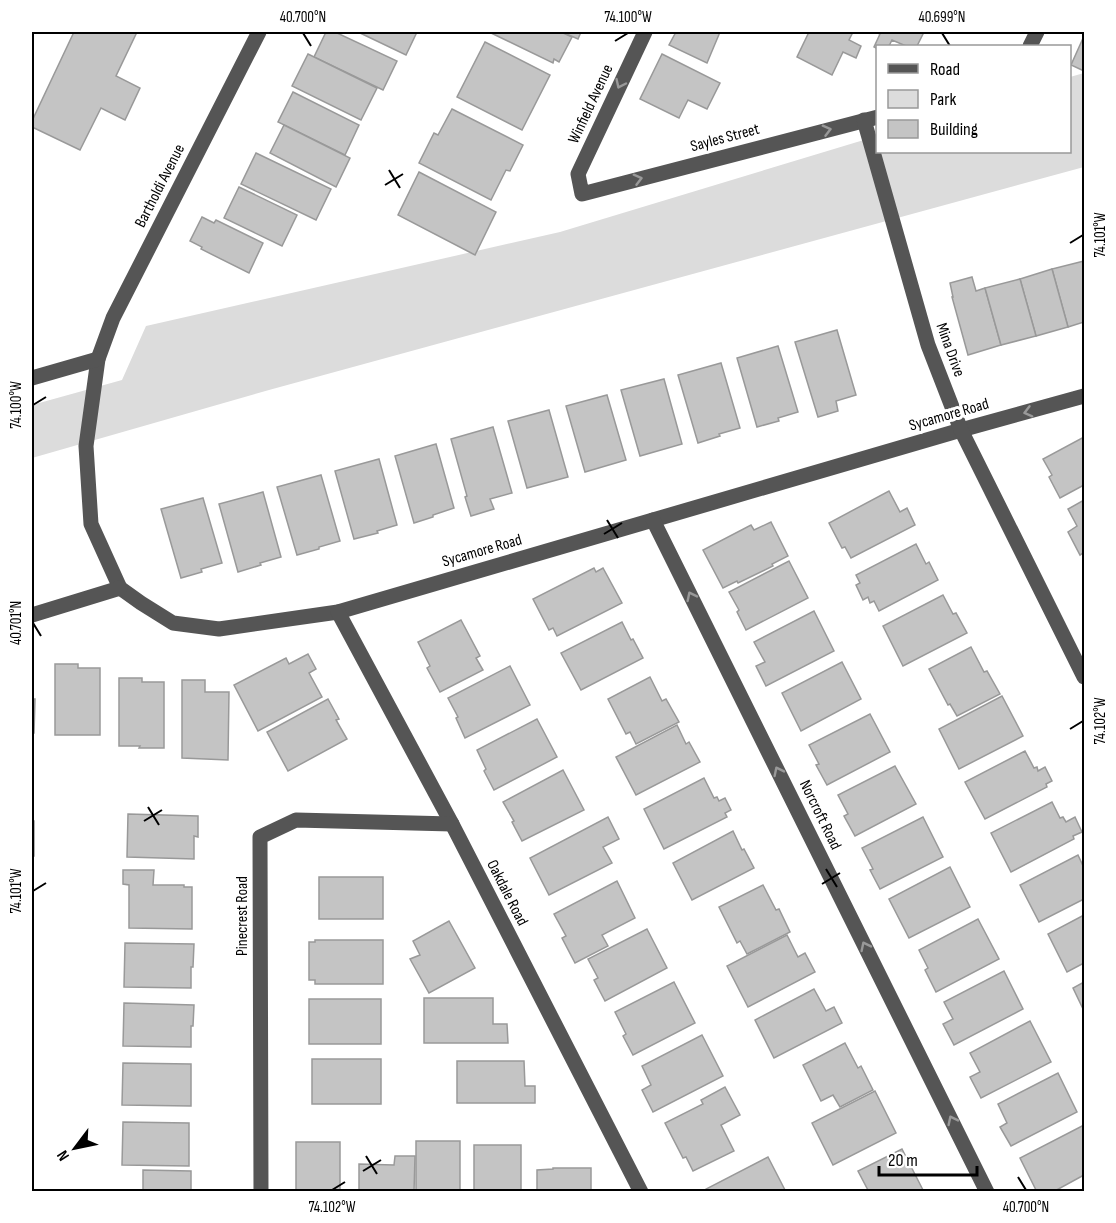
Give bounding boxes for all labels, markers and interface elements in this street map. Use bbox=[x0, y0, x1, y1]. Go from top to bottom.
text: 40.700°N bbox=[280, 8, 326, 27]
text: 74.100°W bbox=[604, 8, 652, 27]
text: 40.699°N bbox=[919, 8, 965, 27]
legend bbox=[876, 45, 1071, 153]
text: Road bbox=[930, 59, 960, 80]
street label: Winfield Avenue bbox=[564, 61, 618, 147]
one-way arrow bbox=[616, 78, 628, 89]
text: Park bbox=[930, 89, 956, 110]
text: Building bbox=[930, 119, 978, 140]
street label: Sayles Street bbox=[688, 120, 762, 156]
one-way arrow bbox=[821, 125, 832, 137]
street label: Bartholdi Avenue bbox=[131, 141, 189, 231]
one-way arrow bbox=[632, 174, 643, 186]
text: 74.101°W bbox=[1091, 212, 1110, 258]
street label: Mina Drive bbox=[932, 320, 968, 380]
text: 74.100°W bbox=[7, 381, 26, 429]
street label: Sycamore Road bbox=[907, 395, 991, 435]
one-way arrow bbox=[1023, 404, 1033, 417]
street label: Sycamore Road bbox=[440, 531, 524, 571]
one-way arrow bbox=[687, 592, 698, 603]
text: 40.701°N bbox=[7, 601, 26, 645]
text: 74.102°W bbox=[1091, 697, 1110, 744]
one-way arrow bbox=[774, 767, 785, 777]
street label: Norcroft Road bbox=[795, 777, 845, 853]
street label: Oakdale Road bbox=[482, 857, 532, 929]
text: 74.101°W bbox=[7, 868, 26, 914]
street label: Pinecrest Road bbox=[233, 876, 252, 956]
one-way arrow bbox=[860, 941, 872, 952]
one-way arrow bbox=[947, 1116, 959, 1127]
north arrow bbox=[45, 1118, 105, 1178]
scale bar bbox=[879, 1139, 976, 1177]
text: N bbox=[53, 1146, 74, 1164]
text: 20 m bbox=[888, 1150, 918, 1171]
text: 74.102°W bbox=[309, 1198, 356, 1217]
text: 40.700°N bbox=[1003, 1198, 1049, 1217]

